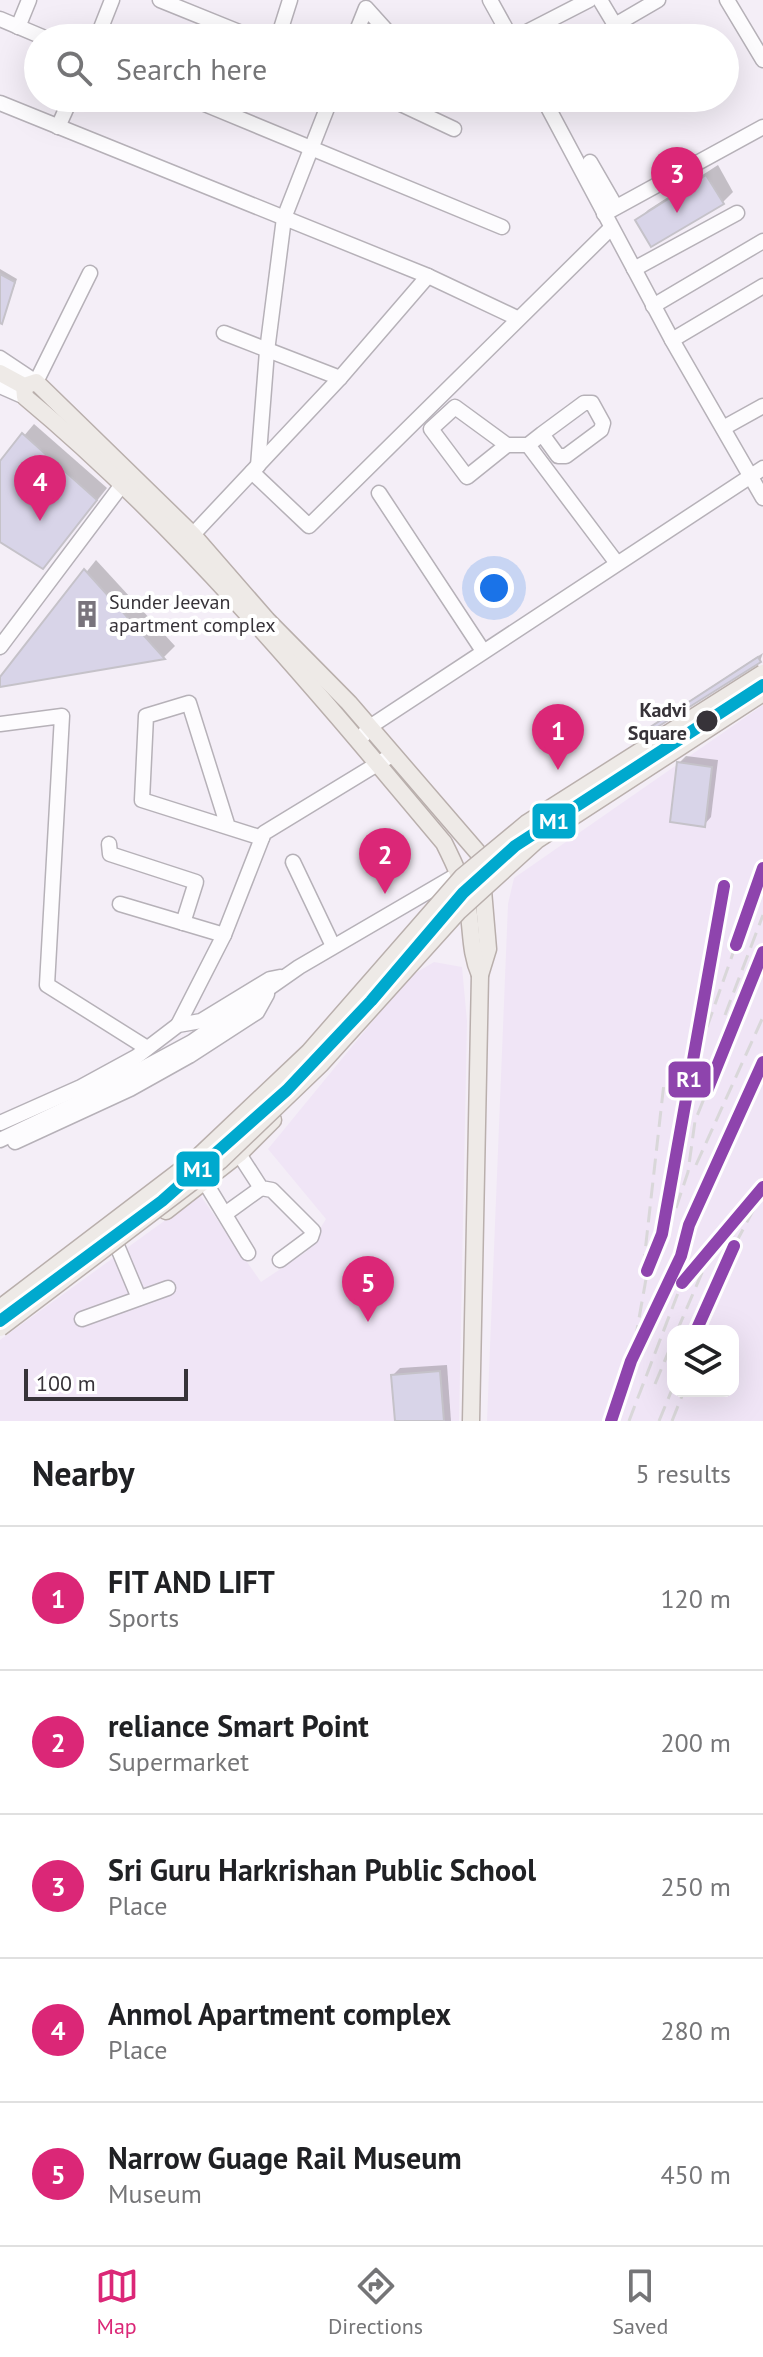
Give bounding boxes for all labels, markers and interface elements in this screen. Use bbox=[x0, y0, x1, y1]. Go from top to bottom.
search box bbox=[24, 24, 739, 112]
icon: search bbox=[52, 46, 96, 90]
text: Search here bbox=[116, 49, 267, 88]
pin: 3 bbox=[651, 147, 703, 213]
pin: 4 bbox=[14, 455, 66, 521]
your location bbox=[474, 568, 514, 608]
place label: Sunder Jeevan apartment complex bbox=[109, 589, 275, 638]
building icon: Sunder Jeevan apartment complex bbox=[72, 599, 102, 629]
place label: Kadvi Square bbox=[628, 697, 687, 746]
pin: 1 bbox=[532, 704, 584, 770]
marker: Kadvi Square bbox=[694, 708, 720, 734]
line badge: M1 bbox=[531, 802, 577, 840]
text: M1 bbox=[539, 807, 569, 835]
pin: 2 bbox=[359, 828, 411, 894]
line badge: R1 bbox=[667, 1060, 712, 1099]
text: R1 bbox=[676, 1065, 702, 1093]
line badge: M1 bbox=[175, 1150, 221, 1188]
text: M1 bbox=[183, 1155, 213, 1183]
pin: 5 bbox=[342, 1256, 394, 1322]
map controls bbox=[667, 1325, 739, 1397]
button: layers bbox=[667, 1325, 739, 1397]
scale bar bbox=[24, 1365, 188, 1401]
text: 100 m bbox=[36, 1369, 96, 1397]
text: Nearby bbox=[32, 1451, 134, 1495]
text: 5 results bbox=[636, 1457, 731, 1490]
text: FIT AND LIFT bbox=[108, 1562, 275, 1601]
text: 1 bbox=[51, 1582, 65, 1615]
text: 120 m bbox=[660, 1582, 731, 1615]
text: Sports bbox=[108, 1601, 179, 1634]
text: reliance Smart Point bbox=[108, 1706, 369, 1745]
text: 2 bbox=[51, 1726, 65, 1759]
text: 200 m bbox=[660, 1726, 731, 1759]
text: Supermarket bbox=[108, 1745, 249, 1778]
text: Sri Guru Harkrishan Public School bbox=[108, 1850, 536, 1889]
text: 3 bbox=[51, 1870, 65, 1903]
text: 250 m bbox=[660, 1870, 731, 1903]
text: Place bbox=[108, 1889, 167, 1922]
text: Anmol Apartment complex bbox=[108, 1994, 451, 2033]
text: 4 bbox=[51, 2014, 65, 2047]
text: 280 m bbox=[660, 2014, 731, 2047]
text: Place bbox=[108, 2033, 167, 2066]
text: Narrow Guage Rail Museum bbox=[108, 2138, 462, 2177]
text: 5 bbox=[51, 2158, 65, 2191]
text: 450 m bbox=[660, 2158, 731, 2191]
text: Museum bbox=[108, 2177, 202, 2210]
tab: Map bbox=[95, 2264, 139, 2340]
tab: Directions bbox=[328, 2264, 423, 2340]
tab: Saved bbox=[612, 2264, 668, 2340]

